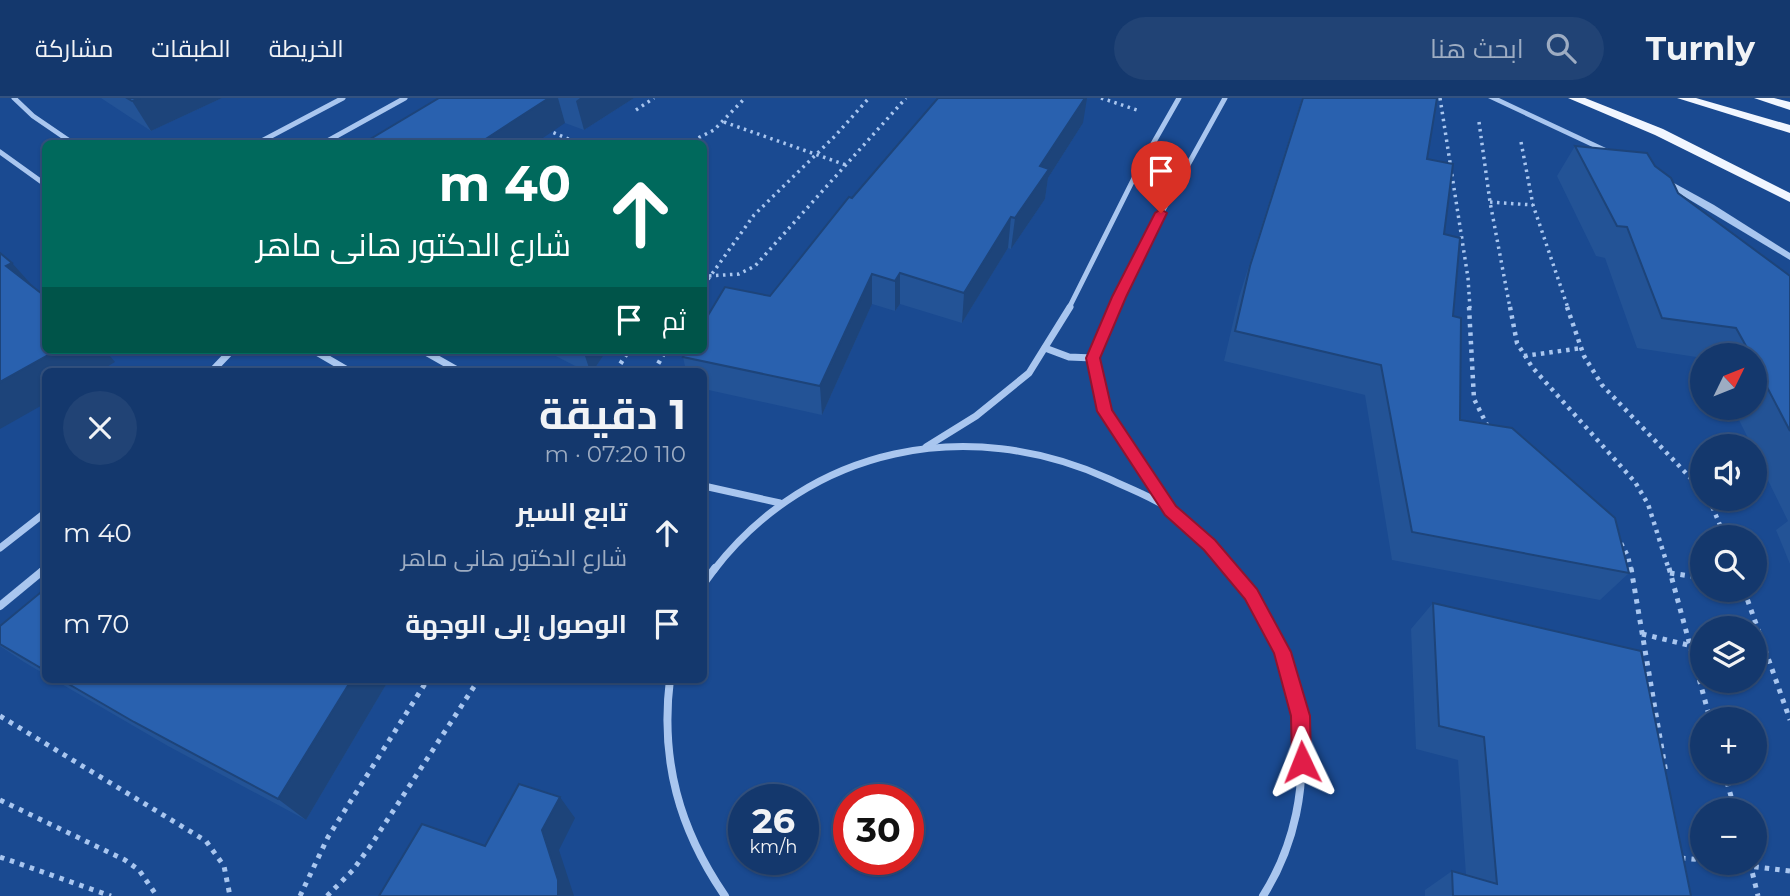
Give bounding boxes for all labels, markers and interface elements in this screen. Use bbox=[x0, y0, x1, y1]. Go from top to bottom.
search box bbox=[1114, 17, 1604, 80]
text: Turnly bbox=[1646, 28, 1755, 68]
icon: search bbox=[1542, 29, 1580, 67]
text: ابحث هنا bbox=[1430, 33, 1524, 65]
text: مشاركة bbox=[35, 34, 113, 63]
text: الطبقات bbox=[151, 34, 231, 63]
text: الخريطة bbox=[269, 34, 344, 63]
pin bbox=[1131, 141, 1191, 213]
icon: arrive bbox=[1142, 152, 1180, 190]
text: 40 m bbox=[439, 154, 571, 213]
icon: ahead bbox=[595, 168, 686, 259]
text: شارع الدكتور هانى ماهر bbox=[256, 225, 571, 264]
icon: arrive bbox=[610, 301, 648, 339]
text: ثم bbox=[662, 305, 686, 337]
north arrow bbox=[1690, 343, 1768, 420]
map controls bbox=[1690, 343, 1767, 875]
text: 1 دقيقة bbox=[539, 388, 686, 440]
button: close bbox=[63, 391, 137, 465]
button: sound bbox=[1690, 434, 1767, 511]
text: 110 m · 07:20 bbox=[545, 440, 686, 468]
text: تابع السير bbox=[516, 496, 627, 528]
icon: ahead bbox=[648, 514, 686, 552]
text: 40 m bbox=[63, 517, 132, 549]
button: search bbox=[1690, 525, 1767, 602]
text: شارع الدكتور هانى ماهر bbox=[401, 544, 627, 572]
icon: arrive bbox=[648, 605, 686, 643]
text: 70 m bbox=[63, 608, 129, 640]
text: الوصول إلى الوجهة bbox=[405, 608, 627, 640]
button: layers bbox=[1690, 616, 1767, 693]
button: + bbox=[1690, 707, 1767, 784]
position arrow bbox=[1265, 725, 1339, 799]
speed limit sign: 30 bbox=[833, 784, 924, 875]
button: − bbox=[1690, 798, 1767, 875]
text: 26 bbox=[752, 799, 795, 842]
text: km/h bbox=[749, 836, 798, 858]

